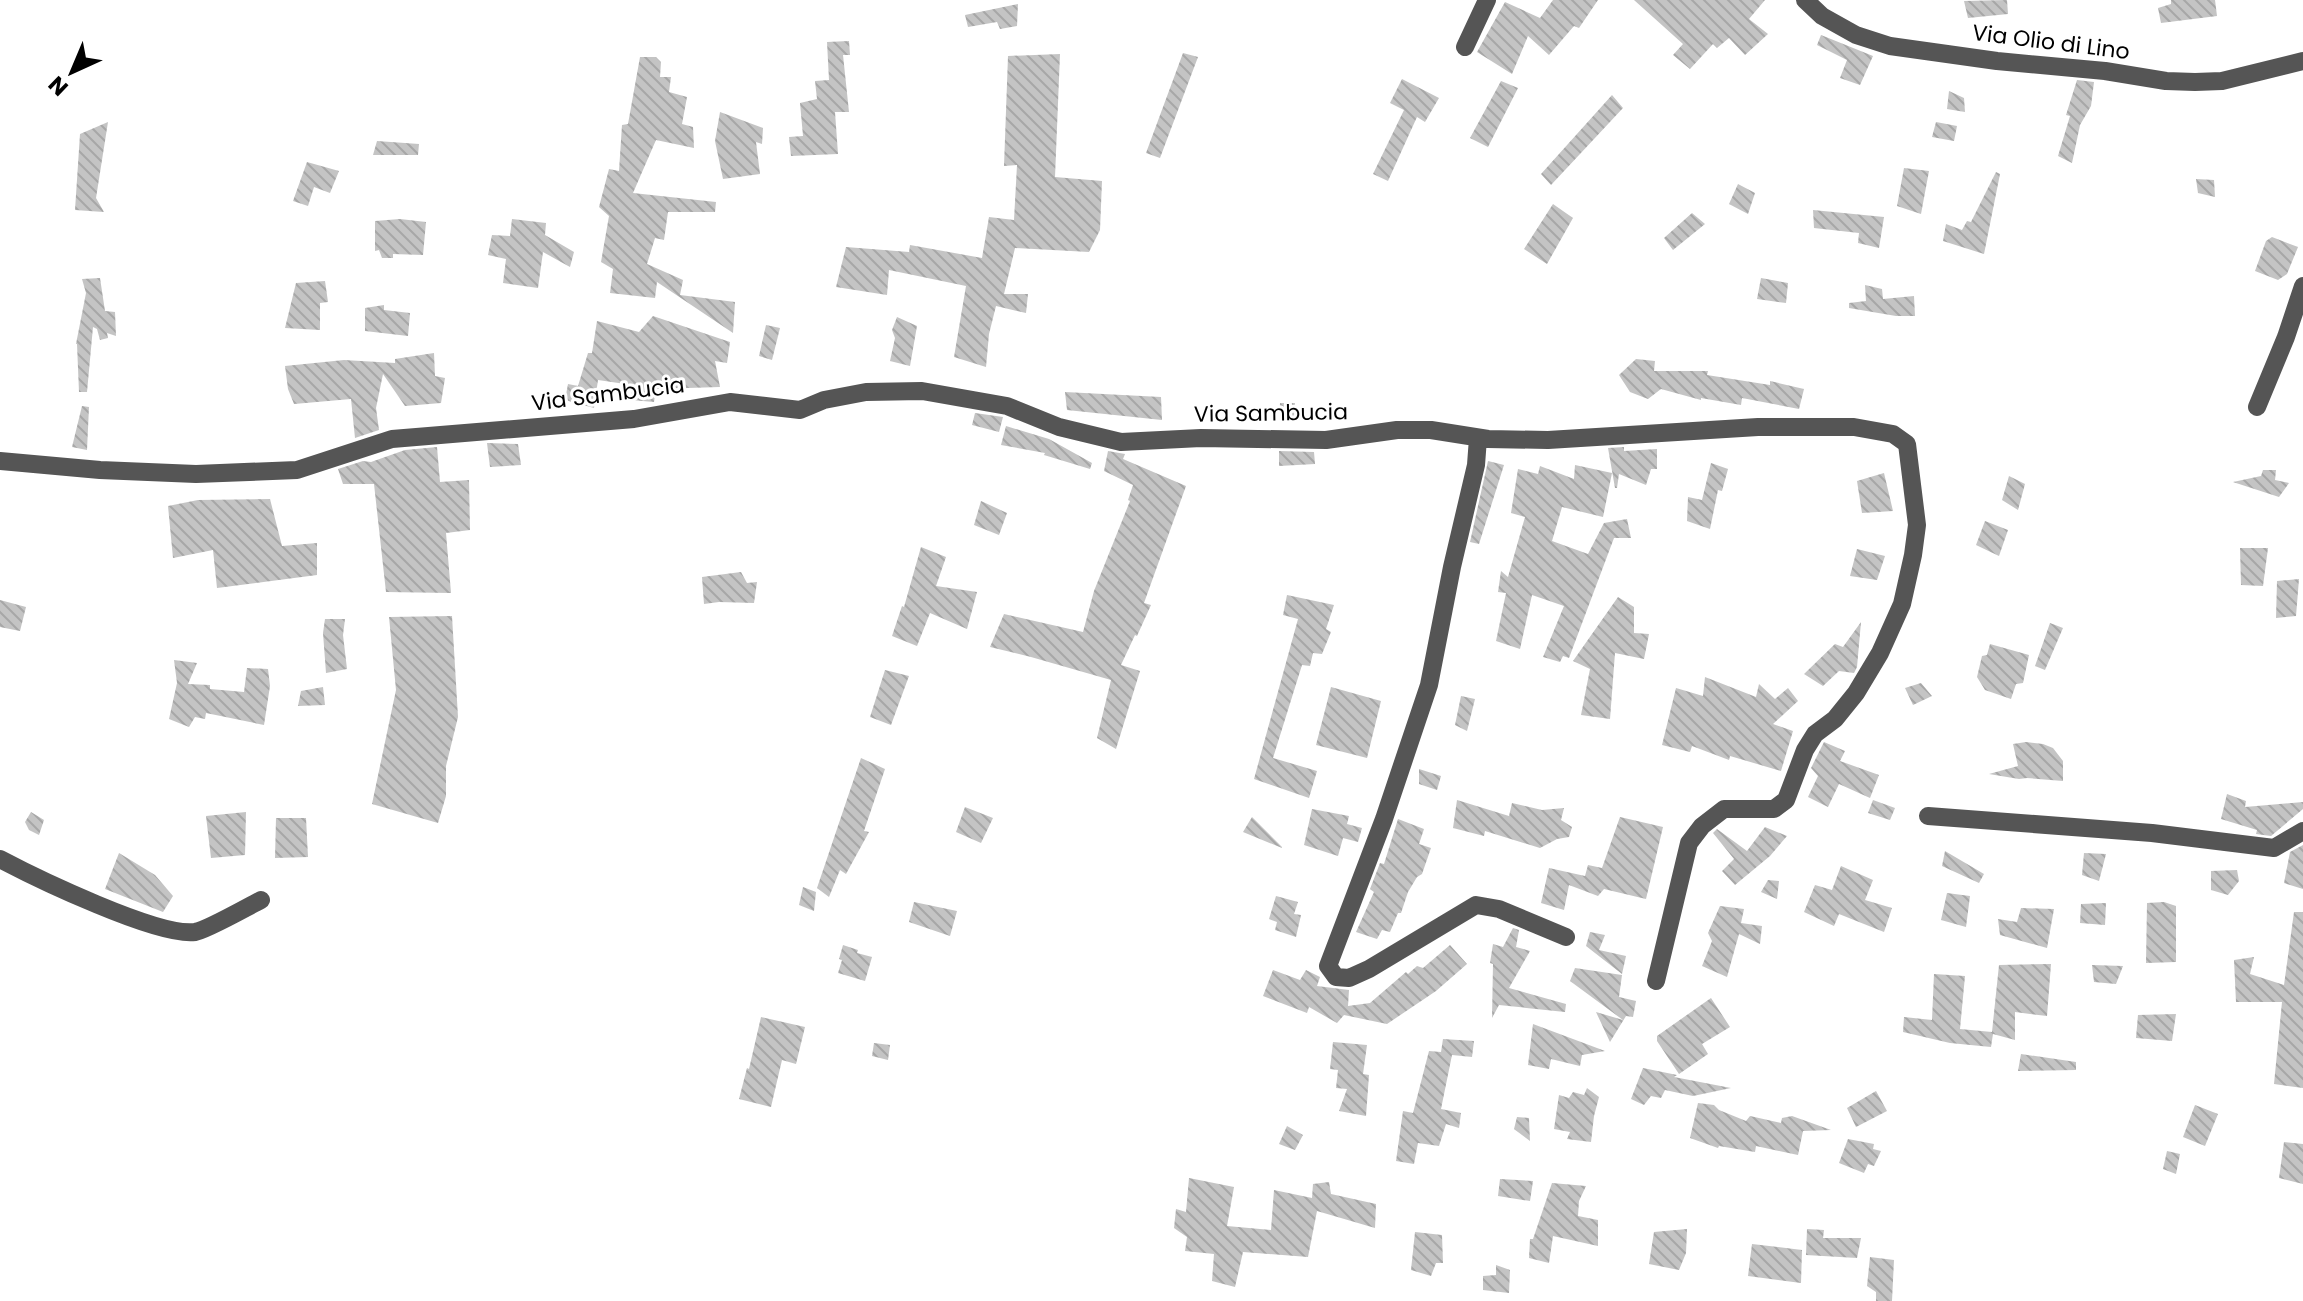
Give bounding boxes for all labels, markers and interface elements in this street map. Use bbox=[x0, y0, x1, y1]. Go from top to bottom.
street label: Via Olio di Lino bbox=[1971, 17, 2131, 67]
north arrow bbox=[32, 32, 112, 112]
text: N bbox=[42, 69, 75, 103]
street label: Via Sambucia bbox=[530, 369, 686, 419]
street label: Via Sambucia bbox=[1194, 396, 1348, 430]

